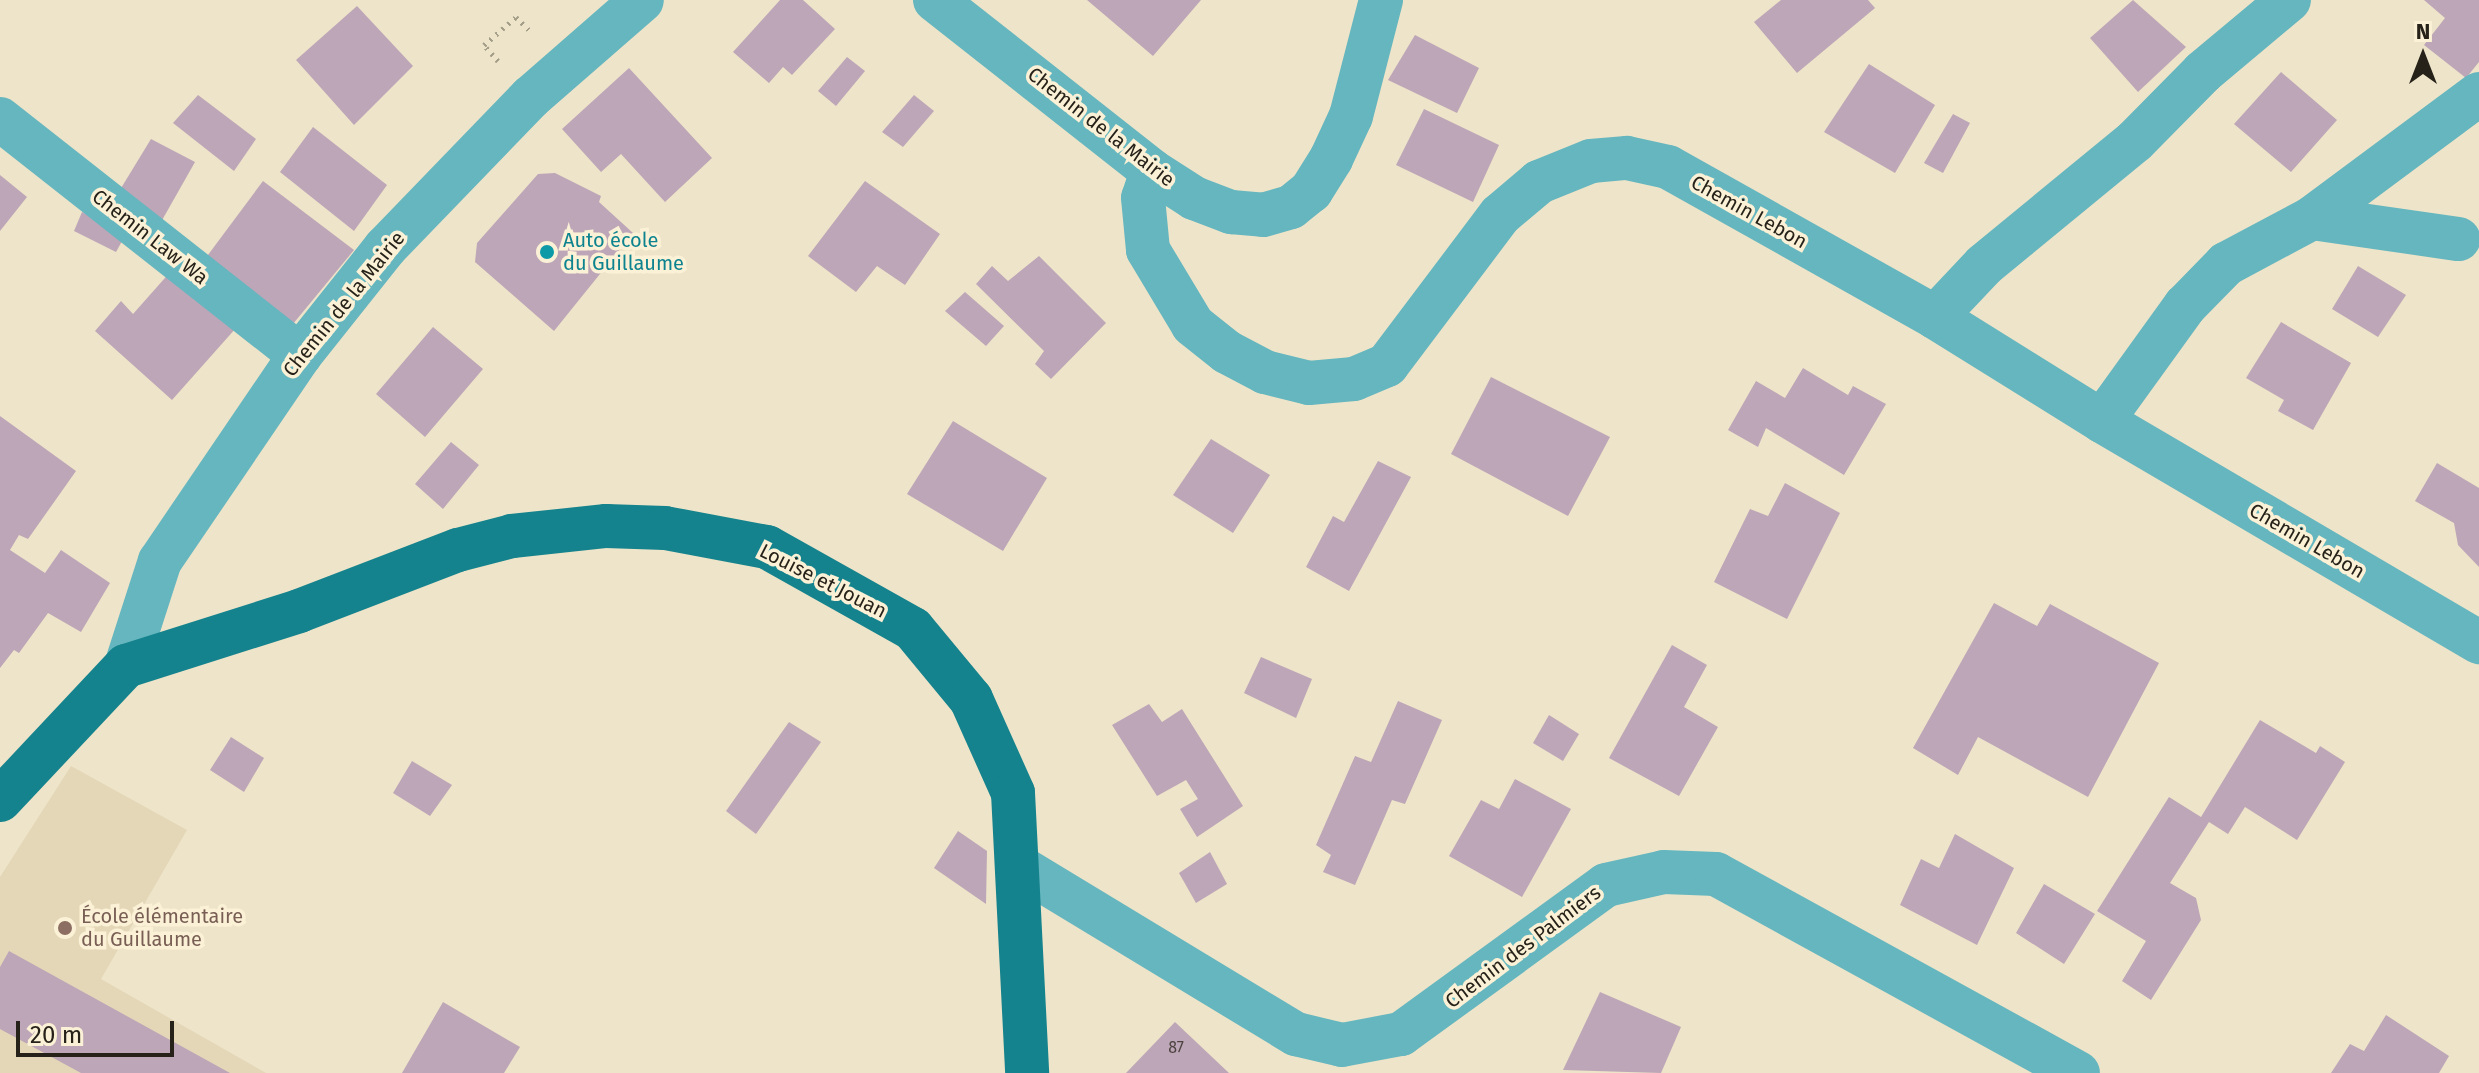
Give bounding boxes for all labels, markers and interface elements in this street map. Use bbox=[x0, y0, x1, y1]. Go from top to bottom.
north arrow bbox=[2383, 16, 2463, 96]
text: N bbox=[2416, 18, 2430, 45]
street label: Chemin de la Mairie bbox=[1023, 62, 1179, 192]
street label: Chemin Lebon bbox=[1687, 170, 1811, 254]
street label: Chemin Law Wa bbox=[87, 184, 213, 290]
street label: Chemin de la Mairie bbox=[278, 227, 410, 381]
place label: Auto école du Guillaume bbox=[563, 228, 684, 275]
marker: Auto école du Guillaume bbox=[538, 243, 556, 261]
street label: Chemin Lebon bbox=[2245, 498, 2369, 584]
street label: Louise et Jouan bbox=[755, 539, 891, 623]
street label: Chemin des Palmiers bbox=[1441, 881, 1605, 1013]
place label: École élémentaire du Guillaume bbox=[81, 904, 243, 951]
marker: École élémentaire du Guillaume bbox=[56, 919, 74, 937]
scale bar bbox=[20, 1005, 178, 1055]
text: 20 m bbox=[30, 1021, 82, 1049]
house number: 87 bbox=[1168, 1038, 1184, 1058]

